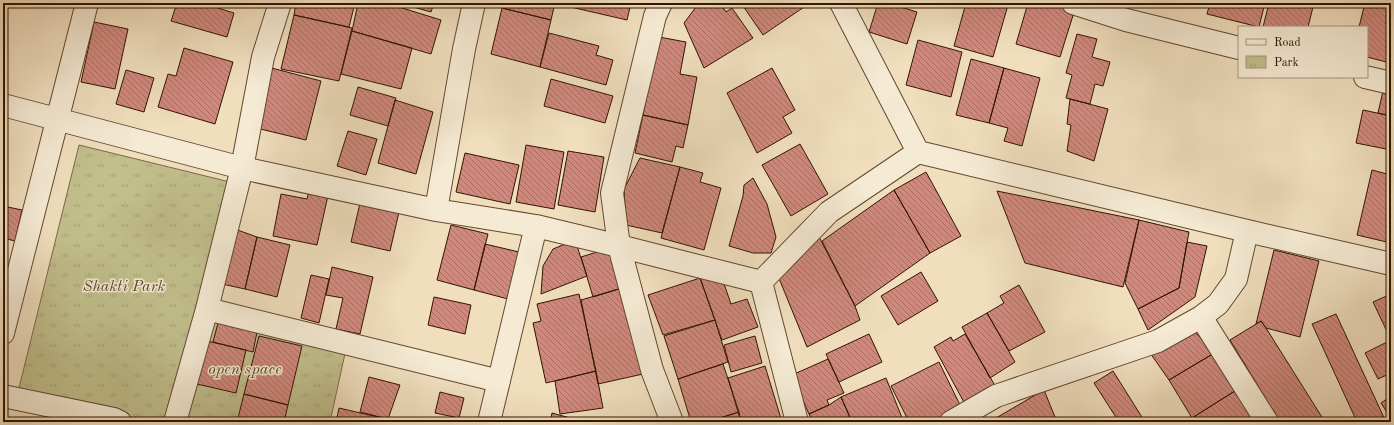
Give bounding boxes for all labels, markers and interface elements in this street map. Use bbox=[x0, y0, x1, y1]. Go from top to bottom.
legend bbox=[1238, 26, 1368, 78]
text: Road bbox=[1274, 37, 1301, 49]
text: Park bbox=[1274, 57, 1299, 69]
park label: Shakti Park bbox=[83, 279, 165, 295]
park label: open space bbox=[208, 362, 282, 378]

